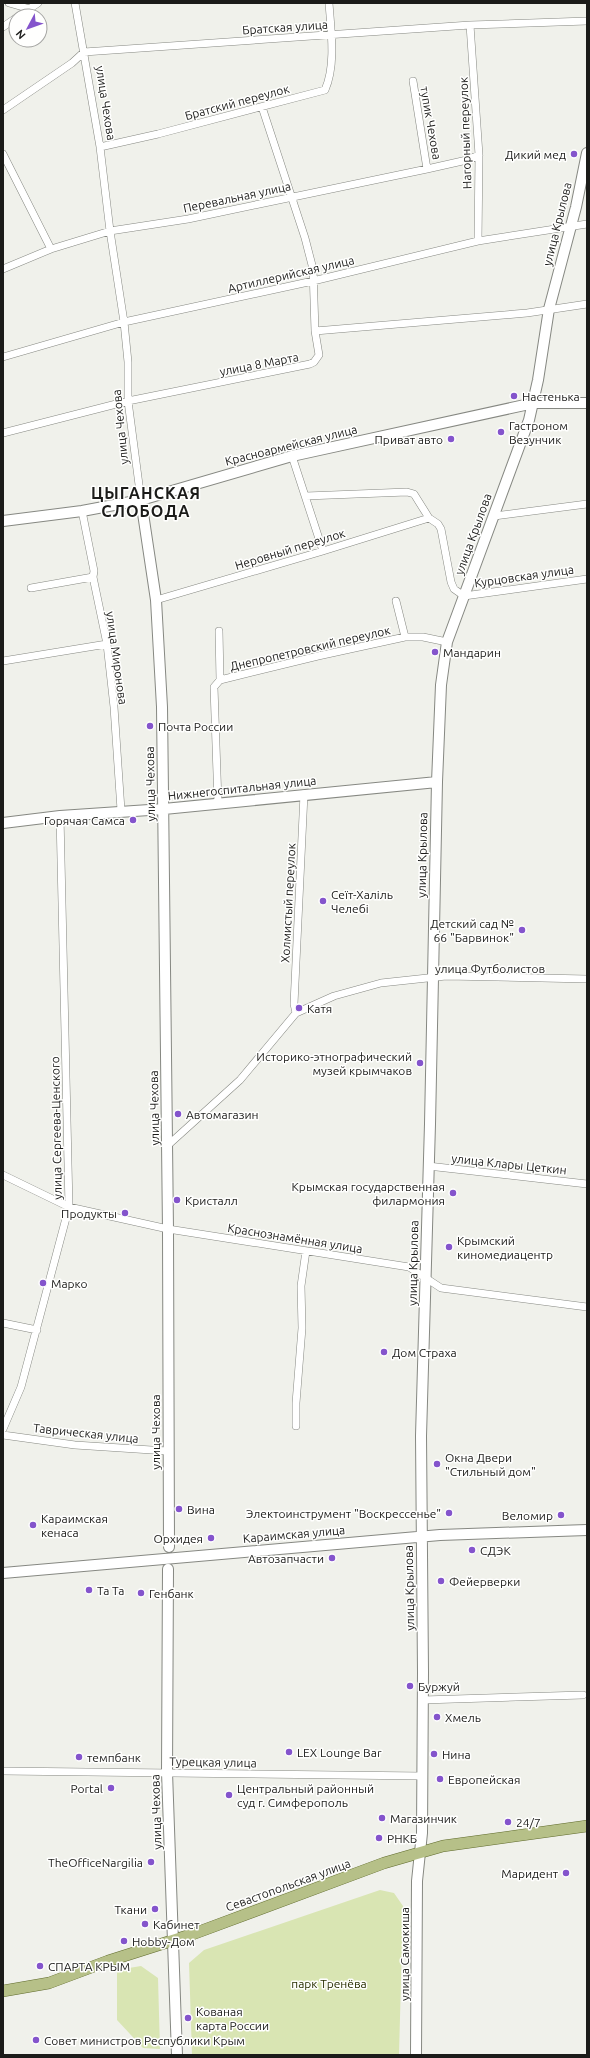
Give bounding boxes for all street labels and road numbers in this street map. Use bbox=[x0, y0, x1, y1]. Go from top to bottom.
street label: Братская улица bbox=[242, 18, 328, 36]
street label: улица Чехова bbox=[94, 65, 118, 141]
street label: Нагорный переулок bbox=[457, 77, 473, 189]
street label: Братский переулок bbox=[183, 82, 291, 122]
street label: тупик Чехова bbox=[418, 85, 444, 161]
street label: Перевальная улица bbox=[182, 179, 292, 215]
street label: улица Крылова bbox=[540, 181, 574, 267]
street label: Артиллерийская улица bbox=[227, 253, 355, 295]
street label: улица 8 Марта bbox=[218, 350, 300, 378]
street label: улица Чехова bbox=[110, 389, 130, 465]
street label: Красноармейская улица bbox=[224, 422, 358, 468]
street label: улица Крылова bbox=[452, 492, 494, 576]
street label: Неровный переулок bbox=[233, 526, 347, 572]
street label: Курцовская улица bbox=[473, 563, 575, 589]
street label: улица Миронова bbox=[104, 611, 130, 705]
street label: Днепропетровский переулок bbox=[229, 623, 391, 673]
street label: улица Чехова bbox=[143, 746, 157, 822]
street label: Нижнегоспитальная улица bbox=[167, 774, 317, 802]
street label: улица Крылова bbox=[415, 812, 429, 898]
street label: Холмистый переулок bbox=[278, 843, 298, 963]
street label: улица Футболистов bbox=[435, 962, 545, 975]
street label: улица Сергеева-Ценского bbox=[48, 1056, 64, 1200]
street label: улица Чехова bbox=[147, 1070, 161, 1146]
street label: улица Клары Цеткин bbox=[451, 1151, 567, 1177]
street label: улица Крылова bbox=[406, 1220, 420, 1306]
street label: Краснознамённая улица bbox=[227, 1221, 363, 1255]
street label: улица Чехова bbox=[149, 1394, 162, 1470]
street label: Таврическая улица bbox=[33, 1421, 139, 1445]
street label: Караимская улица bbox=[242, 1523, 346, 1545]
street label: улица Крылова bbox=[402, 1545, 416, 1631]
street label: Турецкая улица bbox=[169, 1755, 257, 1769]
street label: улица Чехова bbox=[148, 1774, 164, 1850]
street label: Севастопольская улица bbox=[224, 1856, 352, 1914]
street label: улица Самокиша bbox=[398, 1907, 411, 2001]

